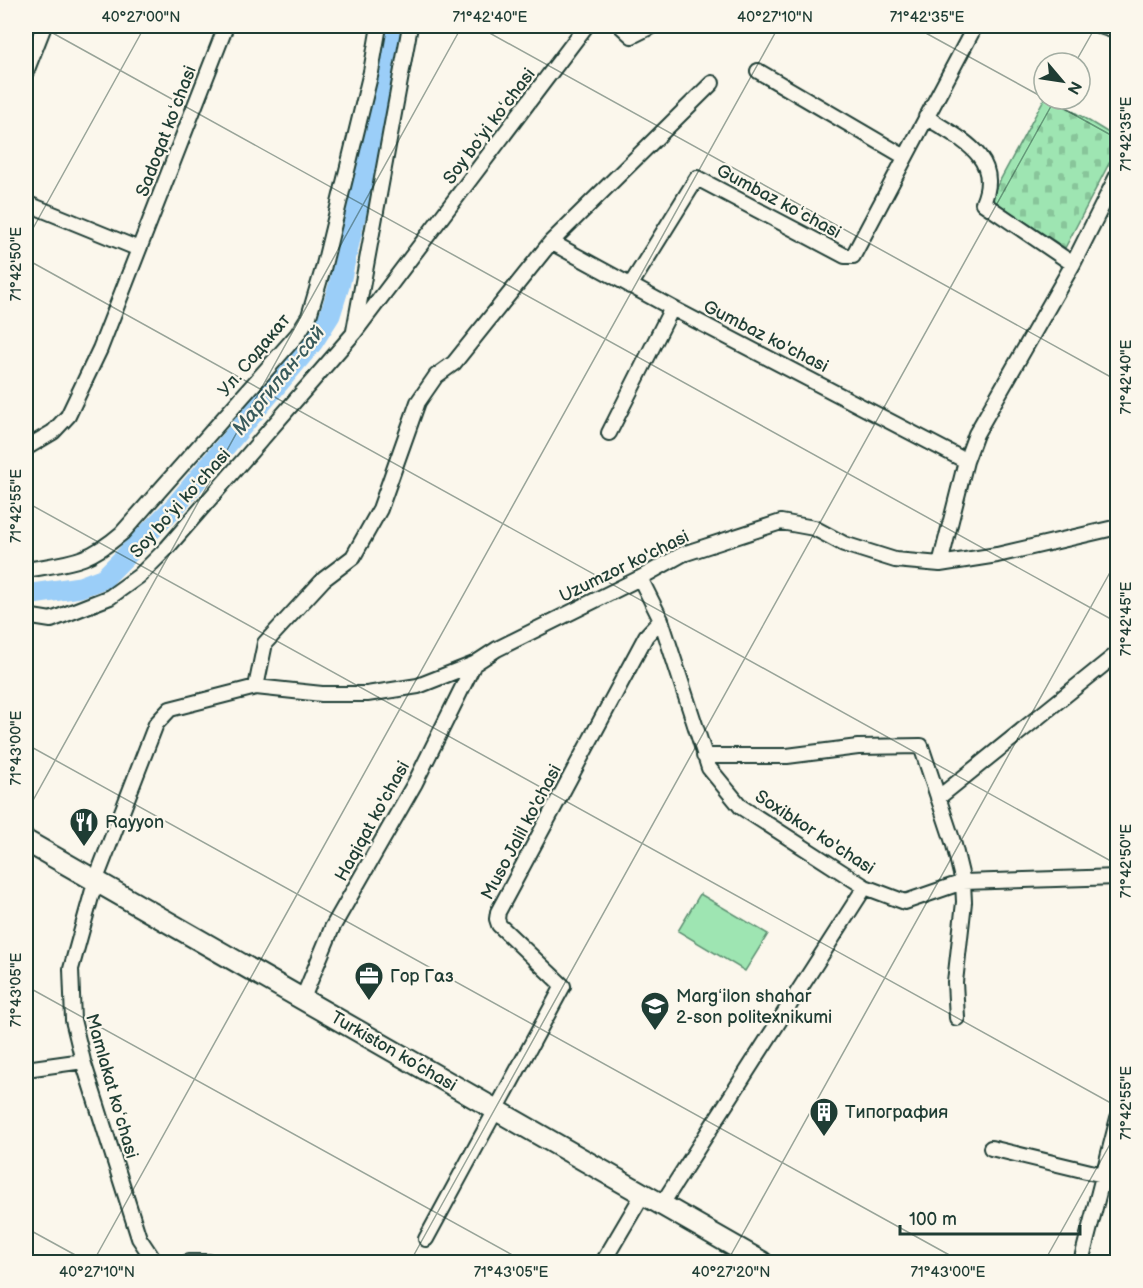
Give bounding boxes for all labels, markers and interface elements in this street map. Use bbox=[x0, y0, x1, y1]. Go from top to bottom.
text: 40°27'00"N bbox=[102, 8, 180, 27]
text: 71°42'40"E bbox=[453, 8, 528, 27]
text: 40°27'10"N bbox=[737, 8, 813, 27]
text: 71°42'35"E bbox=[890, 8, 964, 27]
north arrow bbox=[1032, 51, 1092, 111]
street label: Sadoqat koʻchasi bbox=[132, 63, 201, 199]
street label: Soy boʻyi koʻchasi bbox=[439, 64, 540, 188]
text: N bbox=[1063, 78, 1085, 97]
text: 71°42'35"E bbox=[1117, 97, 1136, 171]
street label: Gumbaz koʻchasi bbox=[713, 160, 845, 243]
text: 71°42'50"E bbox=[7, 227, 26, 301]
street label: Gumbaz ko'chasi bbox=[700, 296, 832, 377]
street label: Ул. Содакат bbox=[214, 309, 295, 401]
water label: Маргилан-сай bbox=[227, 321, 331, 440]
text: 71°42'40"E bbox=[1117, 339, 1136, 414]
street label: Soy boʻyi koʻchasi bbox=[126, 444, 235, 562]
text: 71°42'55"E bbox=[7, 469, 26, 543]
street label: Uzumzor ko'chasi bbox=[556, 526, 693, 607]
text: 71°42'45"E bbox=[1117, 582, 1136, 656]
text: 71°43'00"E bbox=[7, 710, 26, 785]
street label: Haqiqat ko'chasi bbox=[331, 757, 414, 885]
street label: Muso Jalil ko'chasi bbox=[477, 761, 566, 903]
street label: Soxibkor ko'chasi bbox=[751, 786, 879, 879]
restaurant icon: Rayyon bbox=[68, 806, 100, 848]
place label: Rayyon bbox=[105, 812, 164, 833]
text: 71°42'50"E bbox=[1117, 824, 1136, 898]
text: 71°43'05"E bbox=[7, 953, 26, 1027]
office icon: Гор Газ bbox=[353, 960, 385, 1002]
place label: Гор Газ bbox=[390, 966, 454, 987]
place label: Margʻilon shahar 2-son politexnikumi bbox=[676, 986, 832, 1028]
school or university icon: Margʻilon shahar 2-son politexnikumi bbox=[639, 990, 671, 1032]
street label: Turkiston ko’chasi bbox=[327, 1007, 460, 1096]
street label: Mamlakat koʻchasi bbox=[81, 1011, 142, 1161]
text: 71°42'55"E bbox=[1117, 1066, 1136, 1140]
building icon: Типография bbox=[808, 1096, 840, 1138]
place label: Типография bbox=[845, 1102, 948, 1123]
scale bar bbox=[900, 1198, 1080, 1236]
text: 100 m bbox=[909, 1209, 957, 1230]
text: 40°27'10"N bbox=[59, 1263, 135, 1282]
text: 71°43'05"E bbox=[474, 1263, 548, 1282]
text: 40°27'20"N bbox=[691, 1263, 771, 1282]
text: 71°43'00"E bbox=[911, 1263, 986, 1282]

